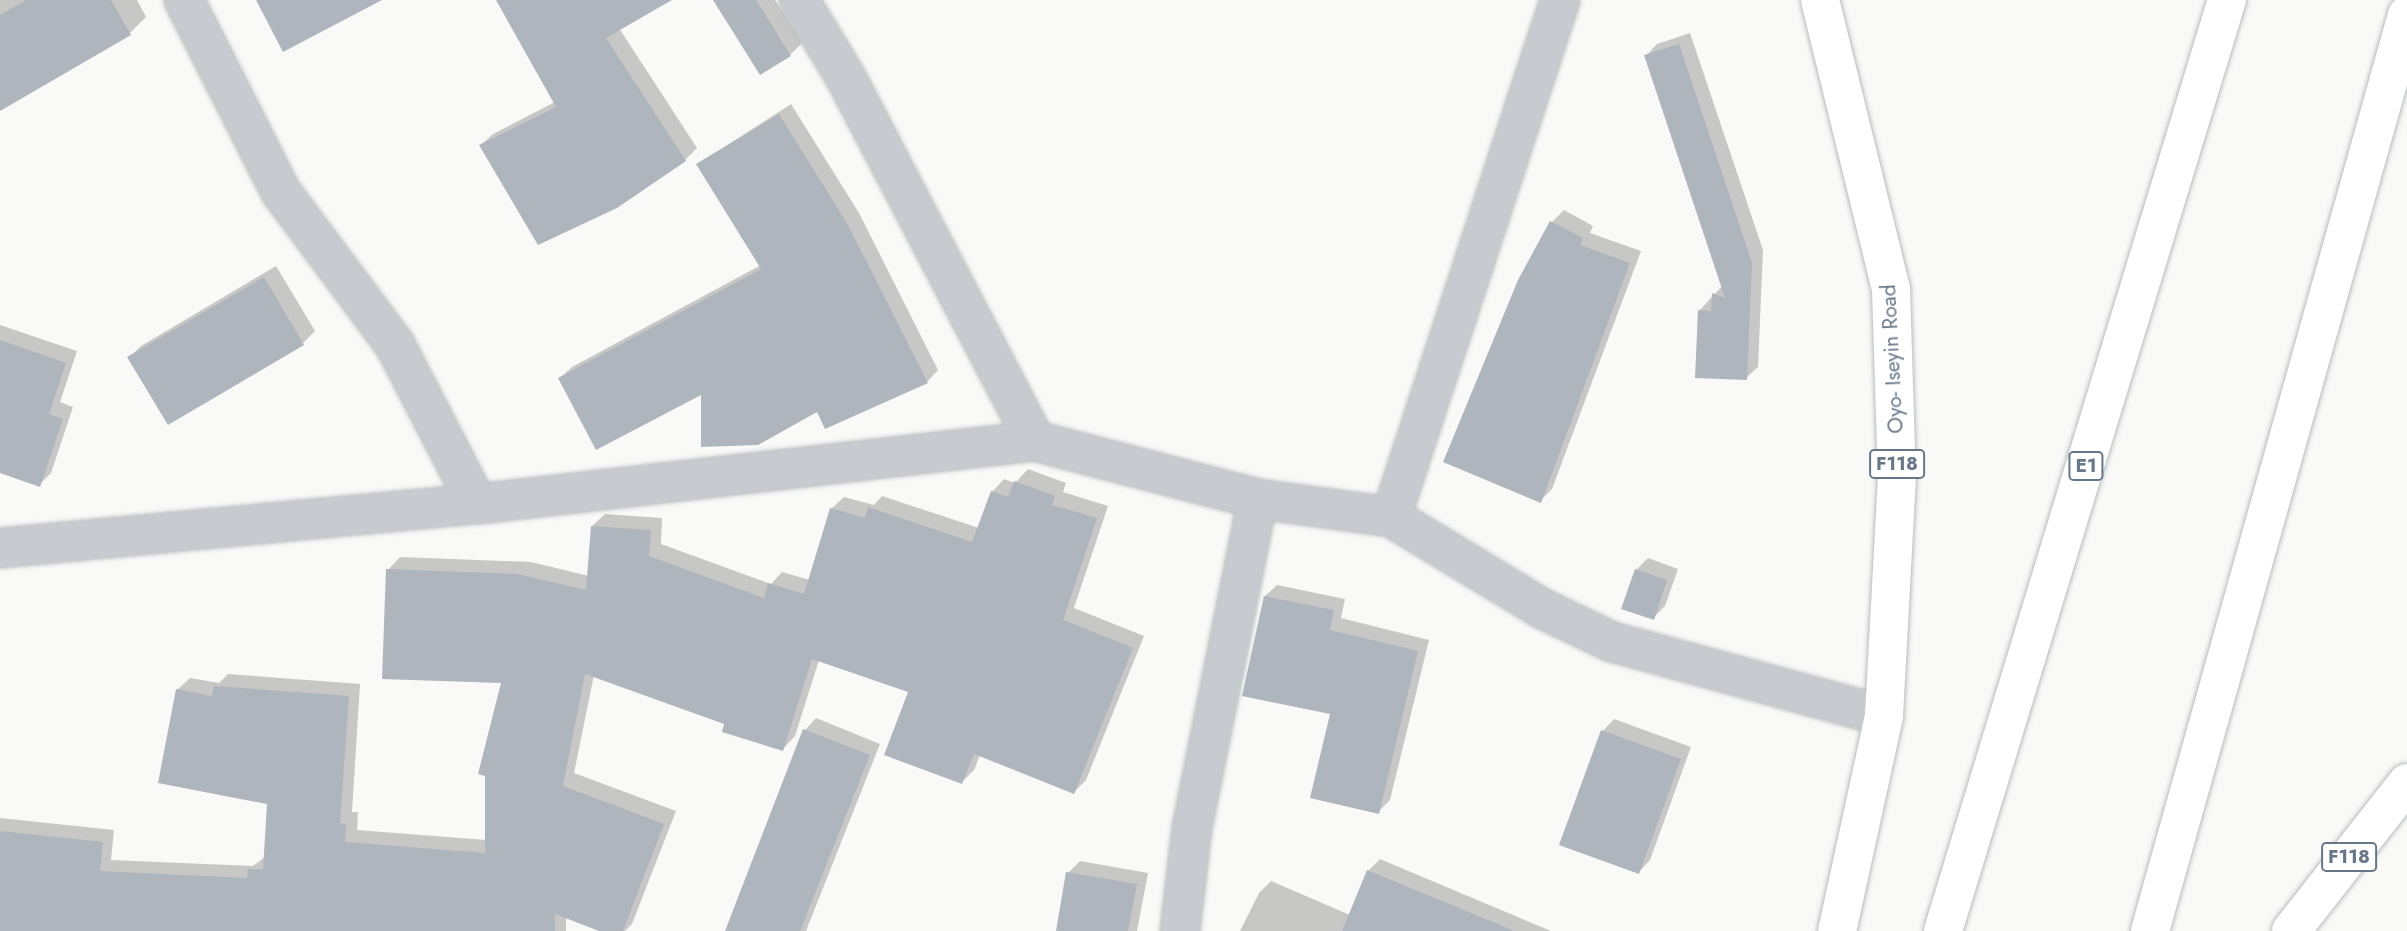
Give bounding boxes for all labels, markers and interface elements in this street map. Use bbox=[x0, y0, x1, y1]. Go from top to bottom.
street label: Oyo- Iseyin Road bbox=[1876, 284, 1908, 434]
road number: F118 bbox=[1869, 449, 1925, 480]
road number: E1 bbox=[2067, 450, 2105, 481]
road number: F118 bbox=[2321, 842, 2377, 872]

